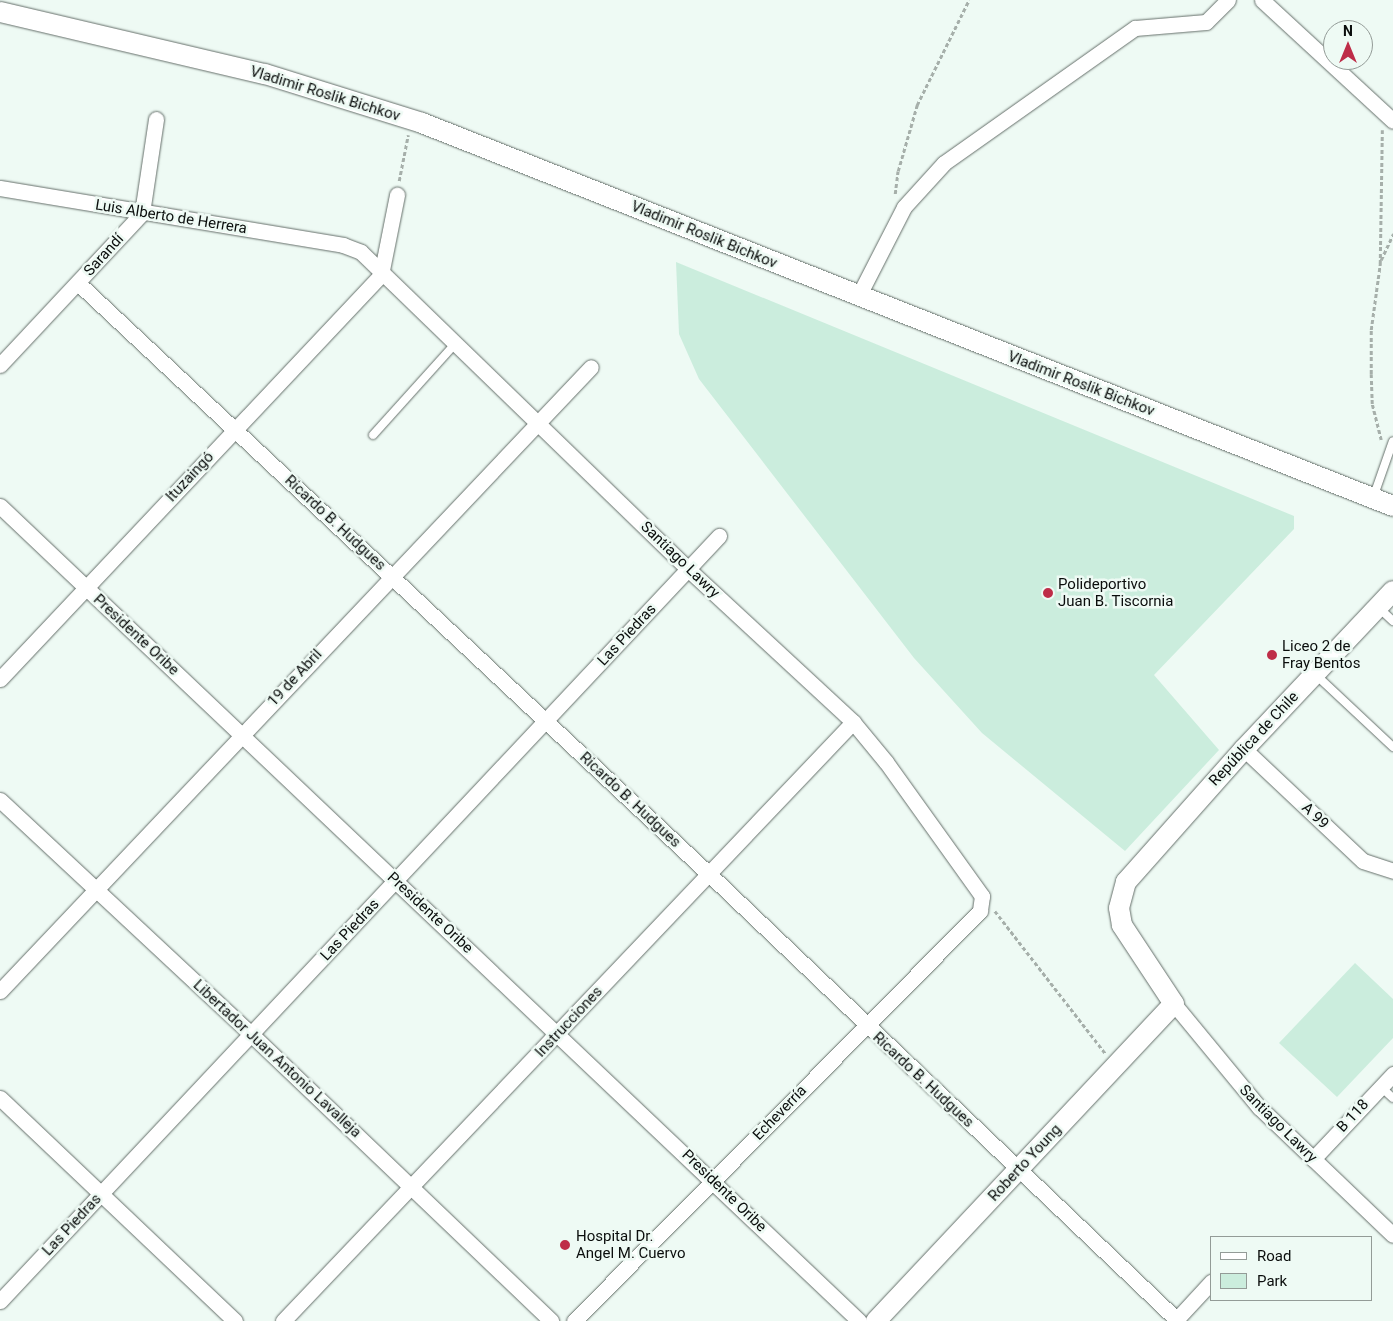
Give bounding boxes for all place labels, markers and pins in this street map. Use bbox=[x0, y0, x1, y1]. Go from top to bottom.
place label: Polideportivo Juan B. Tiscornia bbox=[1058, 575, 1174, 610]
marker: Polideportivo Juan B. Tiscornia bbox=[1042, 587, 1054, 599]
place label: Liceo 2 de Fray Bentos bbox=[1282, 637, 1360, 672]
marker: Liceo 2 de Fray Bentos bbox=[1266, 649, 1278, 661]
place label: Hospital Dr. Angel M. Cuervo bbox=[576, 1227, 685, 1262]
marker: Hospital Dr. Angel M. Cuervo bbox=[558, 1238, 572, 1252]

